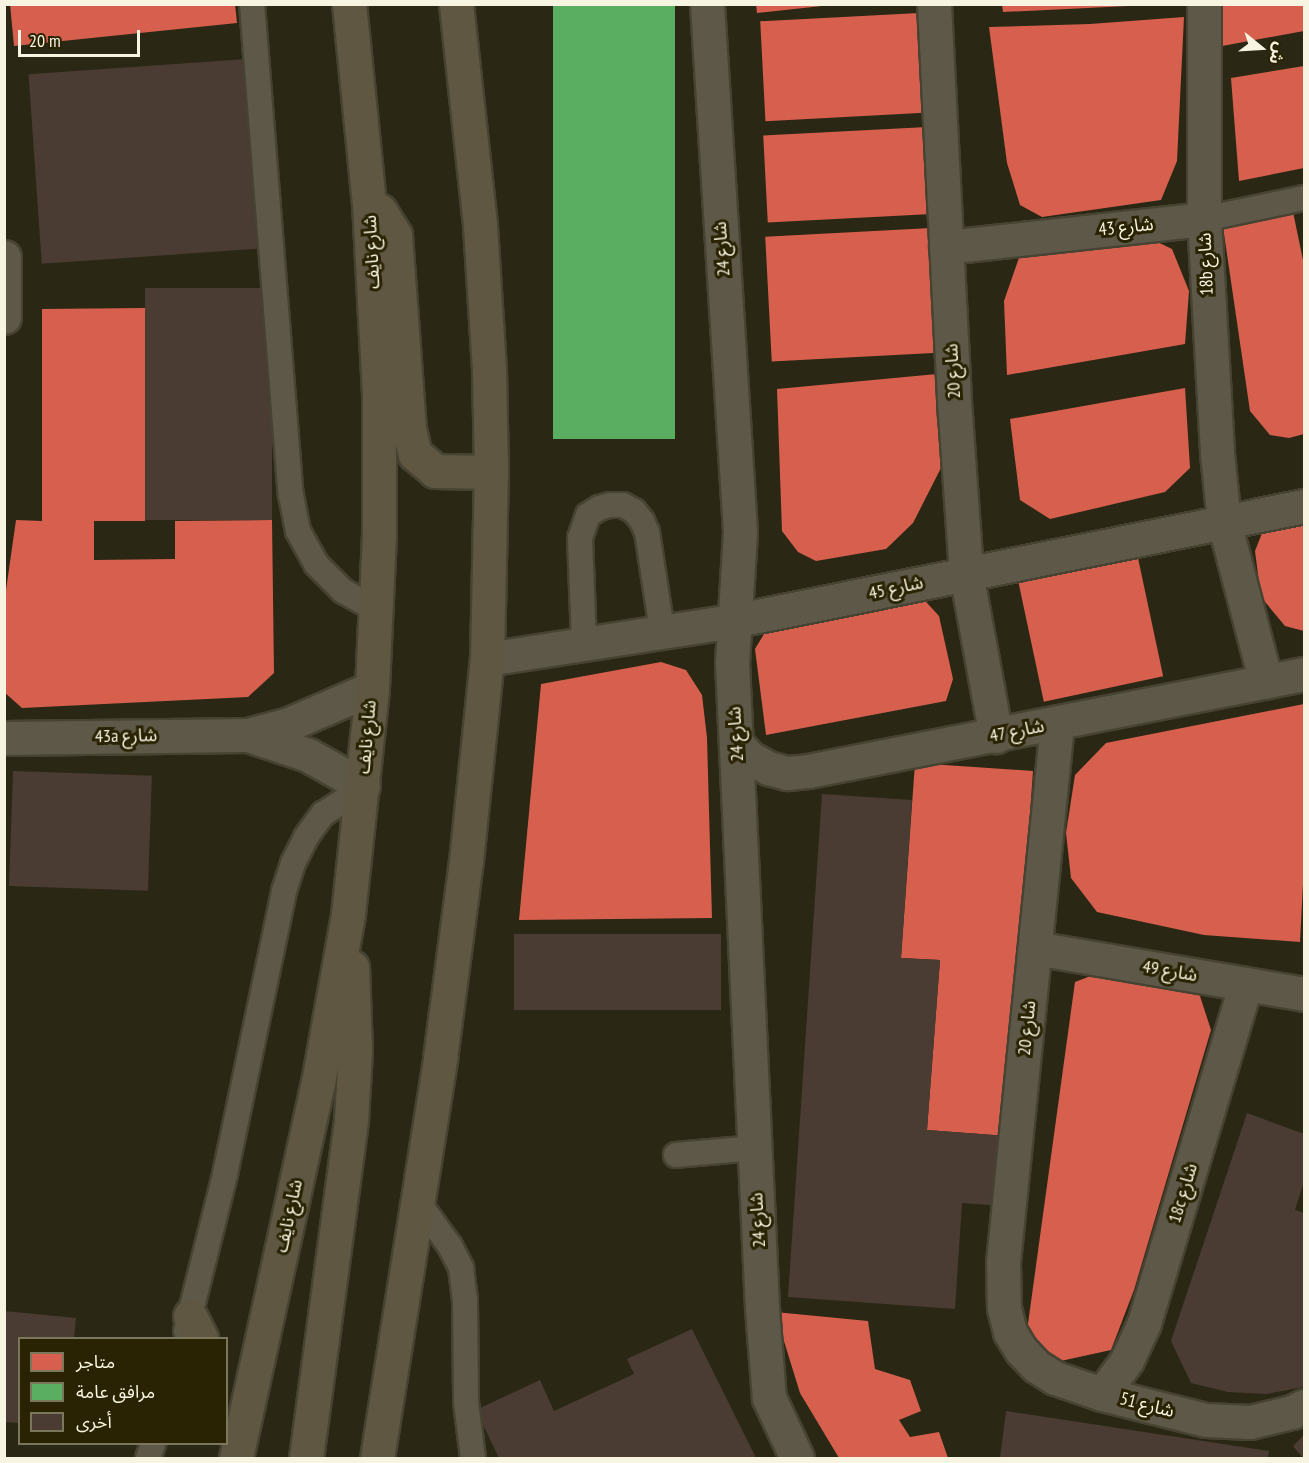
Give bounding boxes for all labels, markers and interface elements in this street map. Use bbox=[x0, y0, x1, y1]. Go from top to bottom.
scale bar bbox=[21, 18, 142, 56]
north arrow bbox=[1231, 18, 1291, 78]
text: 20 m bbox=[29, 29, 61, 52]
text: ش bbox=[1265, 40, 1291, 67]
street label: شارع 43 bbox=[1097, 213, 1155, 241]
street label: شارع نايف bbox=[359, 214, 385, 290]
street label: شارع 24 bbox=[709, 221, 735, 277]
street label: 18b شارع bbox=[1194, 232, 1218, 296]
street label: شارع 20 bbox=[941, 343, 965, 399]
street label: شارع 45 bbox=[867, 572, 925, 604]
street label: شارع نايف bbox=[353, 699, 381, 775]
street label: شارع 24 bbox=[724, 706, 748, 762]
street label: شارع 47 bbox=[988, 715, 1046, 747]
street label: 43a شارع bbox=[95, 725, 157, 747]
street label: شارع 49 bbox=[1141, 956, 1199, 986]
street label: شارع 20 bbox=[1013, 999, 1041, 1057]
street label: 18c شارع bbox=[1164, 1160, 1202, 1226]
street label: شارع نايف bbox=[271, 1178, 307, 1254]
street label: شارع 24 bbox=[746, 1192, 770, 1248]
legend bbox=[18, 1337, 228, 1445]
text: متاجر bbox=[76, 1350, 115, 1373]
text: مرافق عامة bbox=[76, 1380, 155, 1403]
street label: شارع 51 bbox=[1118, 1388, 1176, 1422]
text: أخرى bbox=[76, 1410, 112, 1433]

